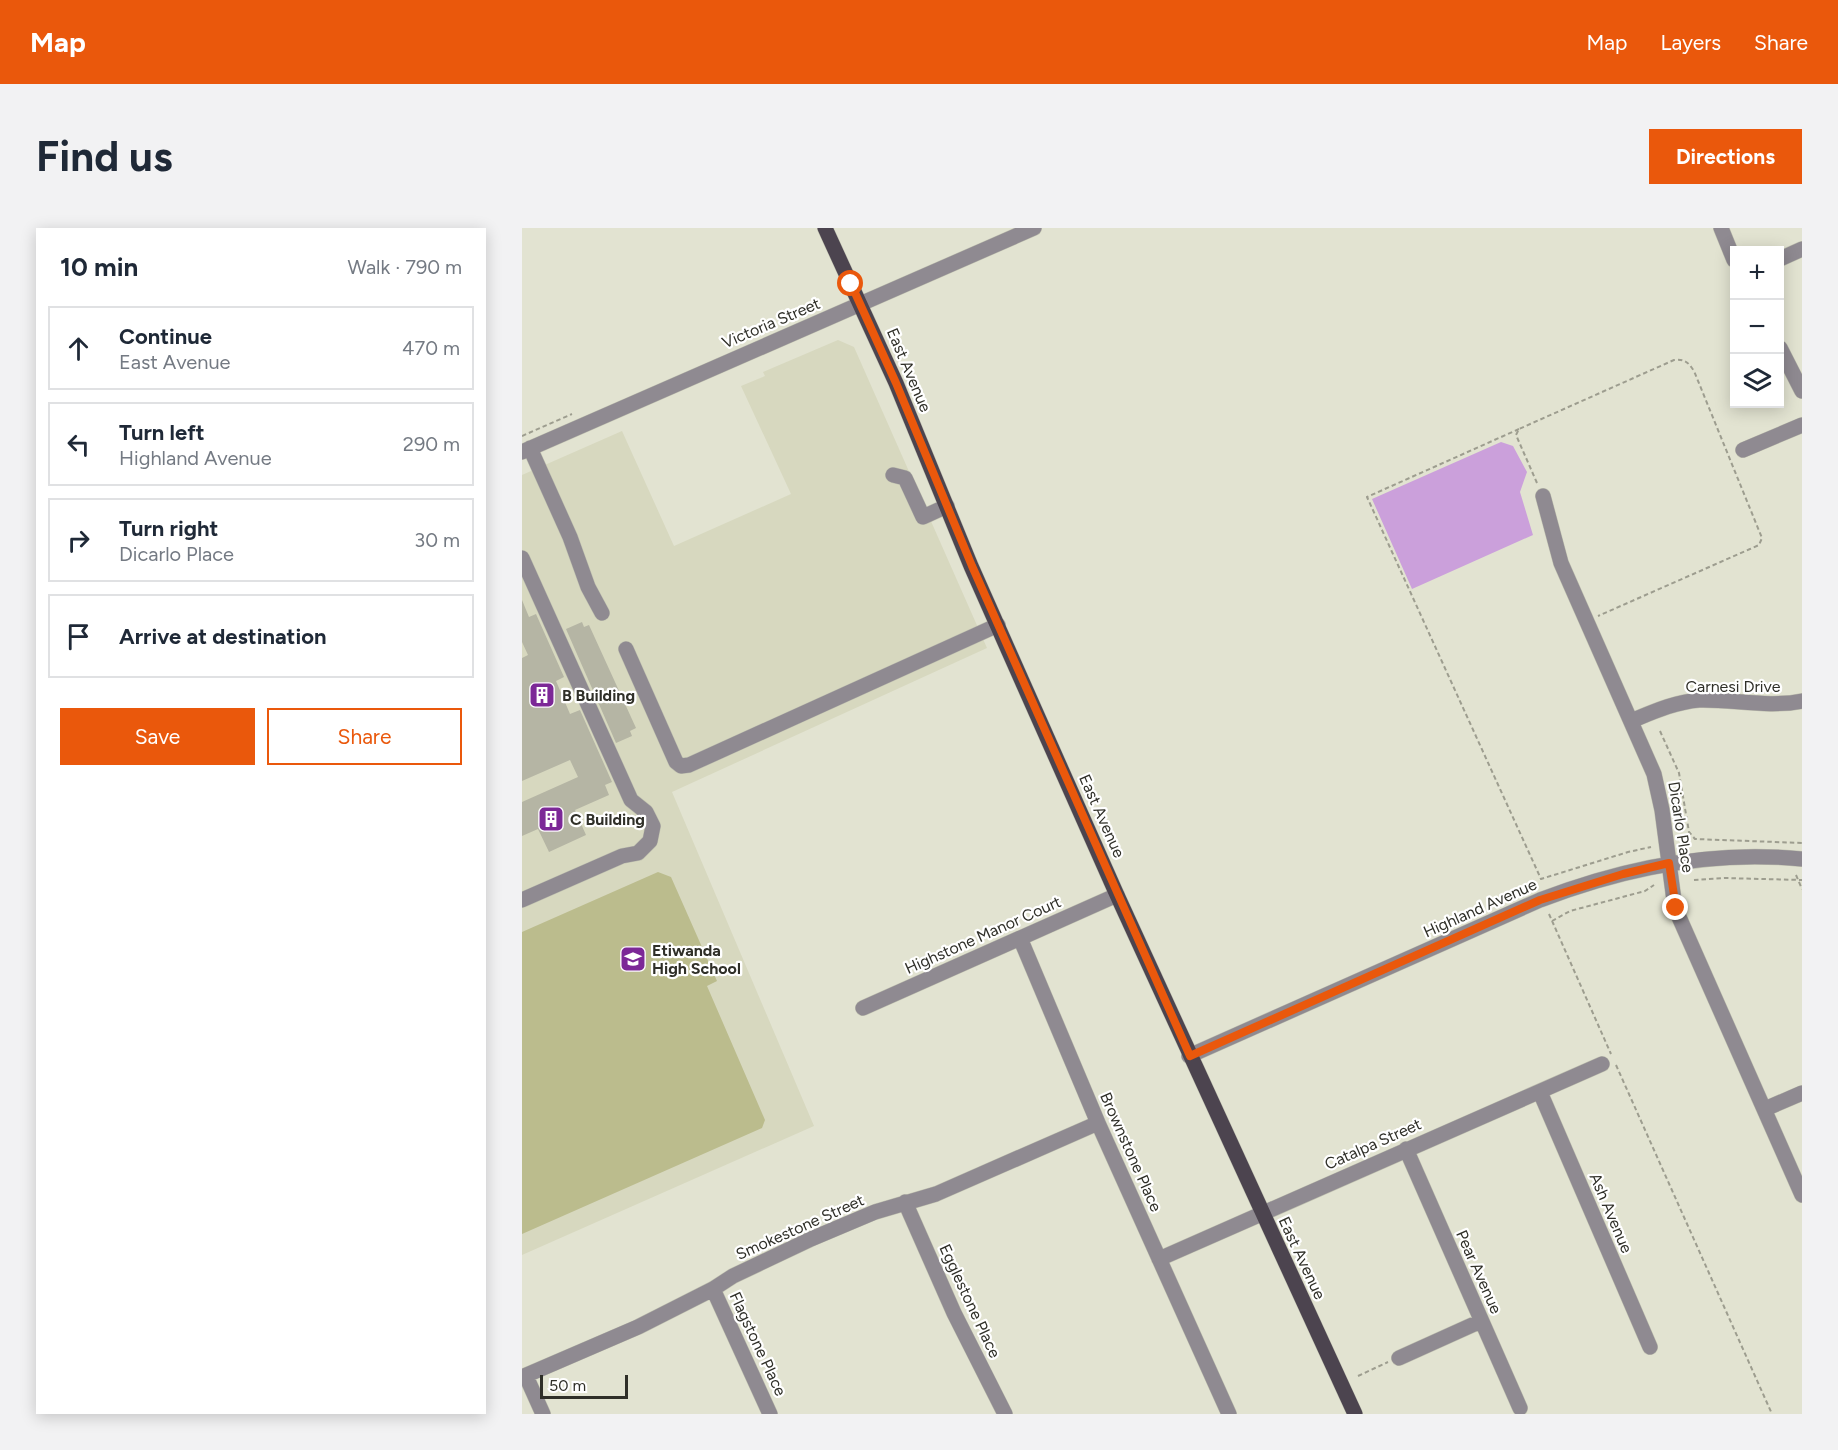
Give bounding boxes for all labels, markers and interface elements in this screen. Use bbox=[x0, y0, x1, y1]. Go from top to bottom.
text: Map bbox=[30, 25, 86, 59]
text: Map bbox=[1587, 30, 1627, 55]
text: Layers bbox=[1660, 30, 1721, 55]
text: Share bbox=[1754, 30, 1808, 55]
button: Directions bbox=[1649, 129, 1802, 184]
text: Find us bbox=[36, 131, 173, 182]
map controls bbox=[1730, 246, 1784, 408]
button: + bbox=[1730, 246, 1784, 300]
text: 10 min bbox=[60, 251, 138, 283]
text: Walk · 790 m bbox=[348, 255, 462, 279]
route start bbox=[837, 270, 863, 296]
street label: Victoria Street bbox=[719, 294, 823, 352]
button: − bbox=[1730, 300, 1784, 354]
text: Continue bbox=[119, 323, 212, 350]
street label: East Avenue bbox=[883, 325, 935, 415]
icon: ahead bbox=[62, 332, 95, 365]
text: 470 m bbox=[402, 336, 460, 360]
text: East Avenue bbox=[119, 350, 231, 374]
button: layers bbox=[1730, 354, 1784, 408]
text: Turn left bbox=[119, 419, 205, 446]
icon: left bbox=[62, 428, 95, 461]
text: 290 m bbox=[403, 432, 460, 456]
text: Highland Avenue bbox=[119, 446, 272, 470]
text: Turn right bbox=[119, 515, 218, 542]
icon: right bbox=[62, 524, 95, 557]
text: 30 m bbox=[414, 528, 460, 552]
text: Dicarlo Place bbox=[119, 542, 234, 566]
icon: arrive bbox=[62, 620, 95, 653]
text: Arrive at destination bbox=[119, 623, 327, 650]
street label: Carnesi Drive bbox=[1686, 677, 1781, 696]
building icon: B Building bbox=[527, 680, 557, 710]
place label: B Building bbox=[562, 686, 635, 705]
button: Save bbox=[60, 708, 255, 765]
button: Share bbox=[267, 708, 462, 765]
street label: East Avenue bbox=[1075, 771, 1129, 861]
street label: Dicarlo Place bbox=[1664, 780, 1698, 874]
building icon: C Building bbox=[536, 804, 566, 834]
place label: C Building bbox=[570, 810, 645, 829]
street label: Highland Avenue bbox=[1420, 874, 1540, 942]
street label: Highstone Manor Court bbox=[902, 892, 1064, 978]
route end bbox=[1662, 894, 1688, 920]
place label: Etiwanda High School bbox=[652, 941, 741, 978]
school or university icon: Etiwanda High School bbox=[618, 944, 648, 974]
street label: Brownstone Place bbox=[1096, 1089, 1166, 1215]
street label: Catalpa Street bbox=[1322, 1114, 1424, 1174]
street label: Ash Avenue bbox=[1586, 1170, 1637, 1256]
street label: Smokestone Street bbox=[733, 1190, 867, 1264]
street label: East Avenue bbox=[1275, 1214, 1330, 1303]
street label: Pear Avenue bbox=[1452, 1227, 1506, 1317]
street label: Egglestone Place bbox=[935, 1241, 1005, 1361]
street label: Flagstone Place bbox=[726, 1289, 790, 1399]
scale bar bbox=[540, 1372, 628, 1400]
text: 50 m bbox=[549, 1376, 586, 1395]

